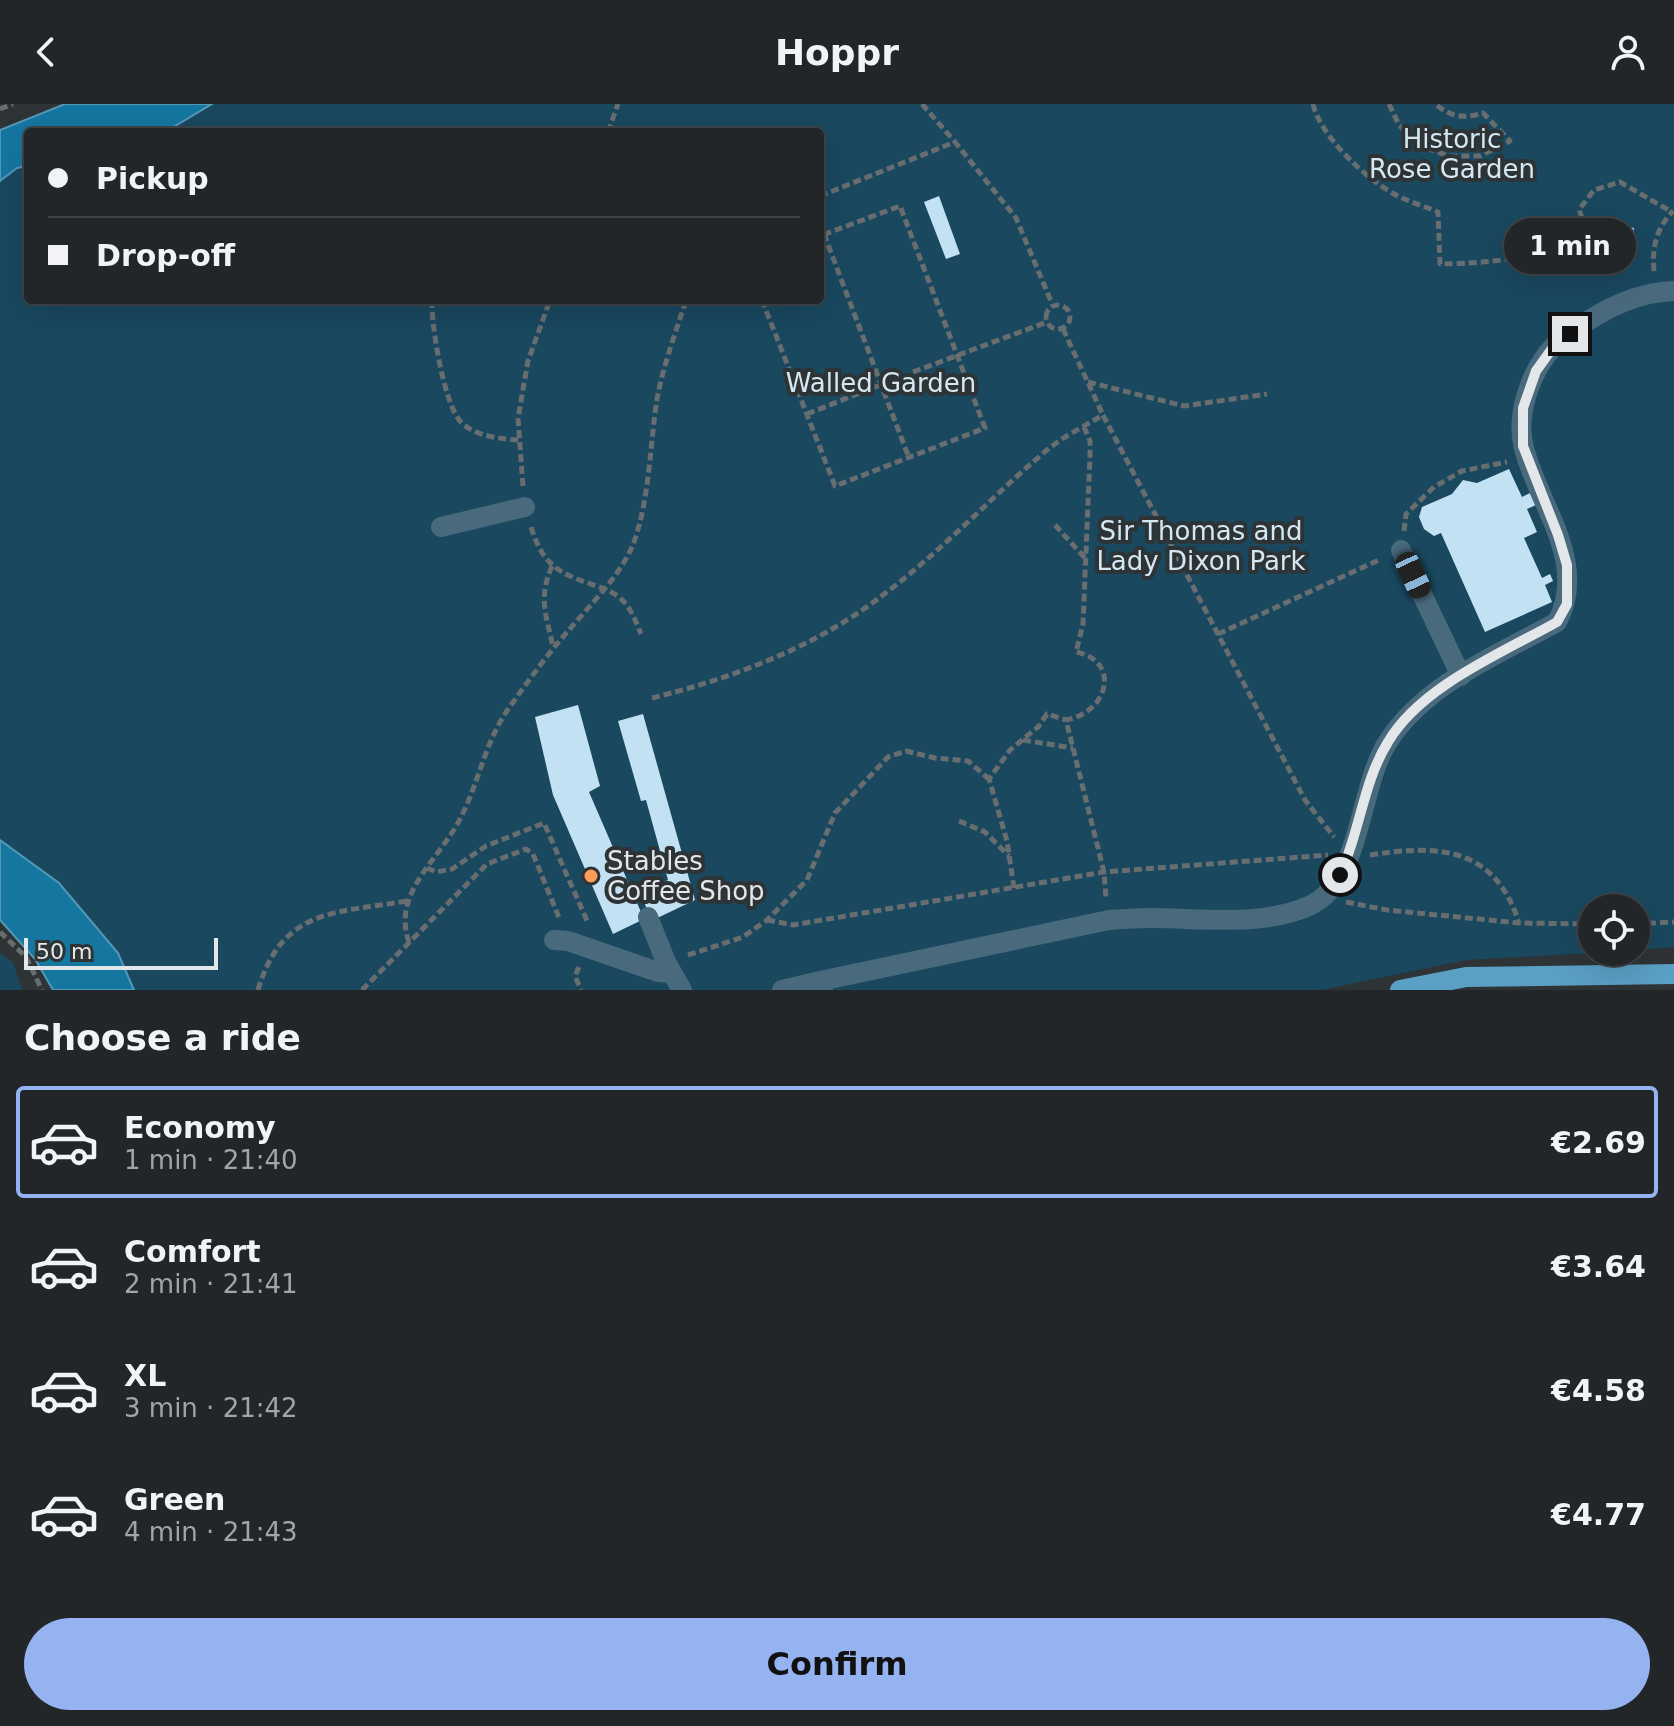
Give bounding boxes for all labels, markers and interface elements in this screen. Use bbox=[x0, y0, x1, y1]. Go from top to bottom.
icon: back bbox=[24, 30, 68, 74]
icon: person bbox=[1606, 30, 1650, 74]
text: Hoppr bbox=[775, 32, 899, 73]
park label: Historic Rose Garden bbox=[1369, 124, 1535, 184]
text: Pickup bbox=[96, 161, 209, 196]
callout: 1 min bbox=[1504, 218, 1636, 274]
text: 1 min bbox=[1529, 231, 1611, 261]
text: Drop-off bbox=[96, 238, 235, 273]
route end bbox=[1552, 316, 1588, 352]
park label: Walled Garden bbox=[786, 368, 976, 398]
park label: Sir Thomas and Lady Dixon Park bbox=[1096, 516, 1306, 576]
car bbox=[1392, 548, 1434, 602]
place label: Stables Coffee Shop bbox=[607, 846, 765, 906]
route start bbox=[1322, 857, 1358, 893]
marker: Stables Coffee Shop bbox=[582, 867, 600, 885]
map controls bbox=[1578, 894, 1650, 966]
button: locate bbox=[1578, 894, 1650, 966]
scale bar bbox=[24, 934, 218, 970]
text: 50 m bbox=[36, 939, 92, 964]
text: Choose a ride bbox=[24, 1017, 301, 1058]
icon: car bbox=[28, 1106, 100, 1178]
text: Economy bbox=[124, 1110, 276, 1145]
text: €2.69 bbox=[1551, 1125, 1646, 1160]
text: 1 min · 21:40 bbox=[124, 1145, 298, 1175]
icon: car bbox=[28, 1230, 100, 1302]
text: Comfort bbox=[124, 1234, 261, 1269]
text: €3.64 bbox=[1551, 1249, 1646, 1284]
text: 2 min · 21:41 bbox=[124, 1269, 298, 1299]
icon: car bbox=[28, 1354, 100, 1426]
text: XL bbox=[124, 1358, 166, 1393]
text: €4.58 bbox=[1551, 1373, 1646, 1408]
text: 3 min · 21:42 bbox=[124, 1393, 298, 1423]
icon: car bbox=[28, 1478, 100, 1550]
text: Green bbox=[124, 1482, 225, 1517]
text: €4.77 bbox=[1551, 1497, 1646, 1532]
text: 4 min · 21:43 bbox=[124, 1517, 298, 1547]
button: Confirm bbox=[24, 1618, 1650, 1710]

